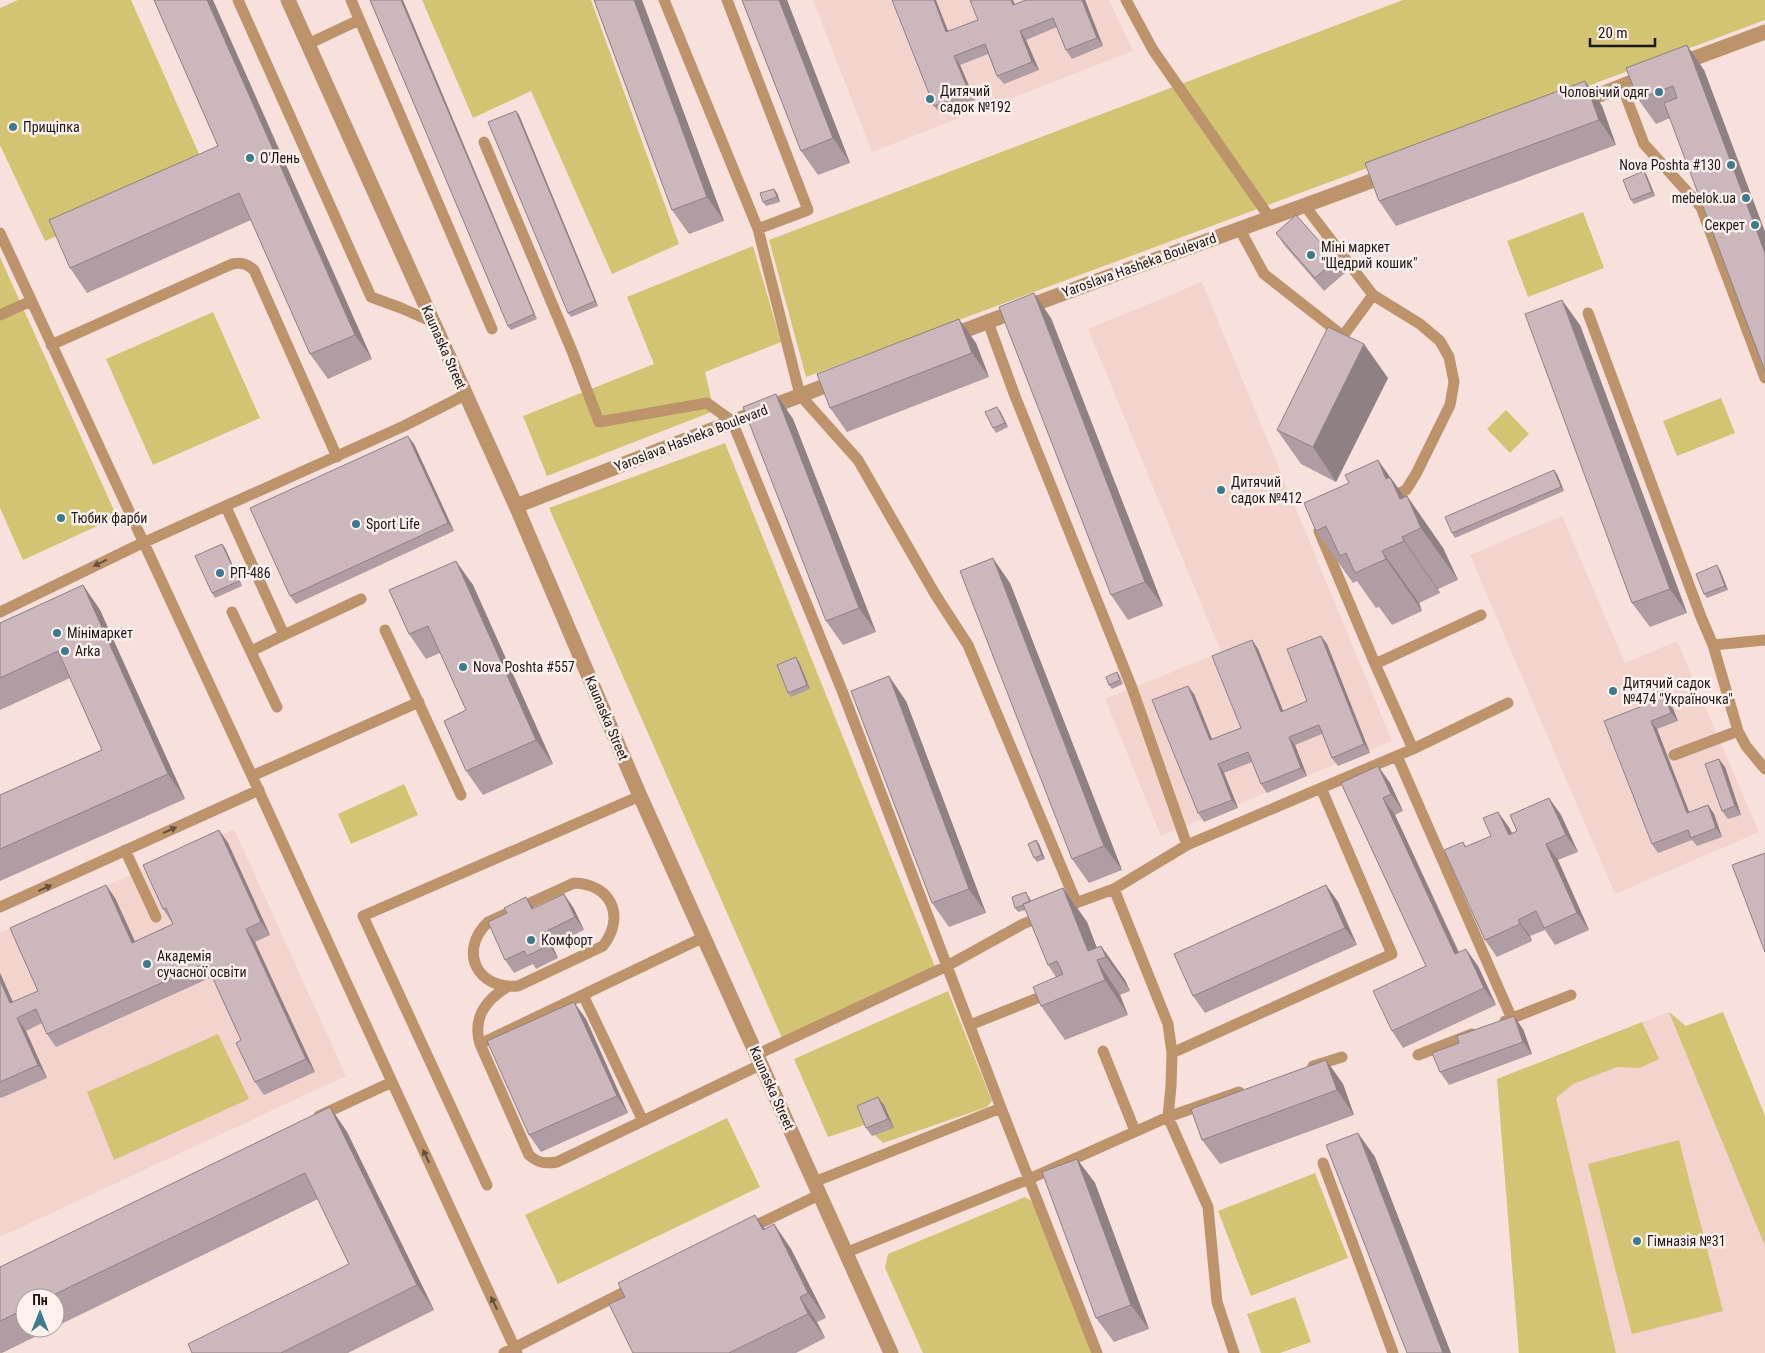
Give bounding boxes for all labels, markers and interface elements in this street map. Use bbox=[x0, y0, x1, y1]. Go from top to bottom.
scale bar bbox=[1590, 15, 1655, 47]
text: 20 m bbox=[1598, 24, 1628, 42]
place label: Дитячий садок №192 bbox=[940, 83, 1011, 115]
place label: Чоловічий одяг bbox=[1559, 84, 1649, 100]
marker: Чоловічий одяг bbox=[1653, 86, 1665, 98]
marker: Дитячий садок №192 bbox=[924, 93, 936, 105]
place label: Прищіпка bbox=[23, 119, 80, 135]
marker: Прищіпка bbox=[7, 121, 19, 133]
place label: О'Лень bbox=[260, 150, 300, 166]
marker: О'Лень bbox=[244, 152, 256, 164]
place label: Nova Poshta #130 bbox=[1619, 157, 1721, 173]
marker: Nova Poshta #130 bbox=[1725, 159, 1737, 171]
place label: mebelok.ua bbox=[1672, 190, 1736, 206]
marker: mebelok.ua bbox=[1740, 192, 1752, 204]
place label: Секрет bbox=[1704, 217, 1745, 233]
marker: Секрет bbox=[1749, 219, 1761, 231]
street label: Yaroslava Hasheka Boulevard bbox=[1060, 230, 1218, 300]
place label: Міні маркет "Щедрий кошик" bbox=[1321, 239, 1418, 271]
marker: Міні маркет "Щедрий кошик" bbox=[1305, 249, 1317, 261]
street label: Kaunaska Street bbox=[418, 303, 470, 391]
street label: Yaroslava Hasheka Boulevard bbox=[612, 401, 770, 475]
place label: Дитячий садок №412 bbox=[1231, 474, 1302, 506]
marker: Дитячий садок №412 bbox=[1215, 484, 1227, 496]
place label: Тюбик фарби bbox=[71, 510, 147, 526]
marker: Тюбик фарби bbox=[55, 512, 67, 524]
place label: Sport Life bbox=[366, 516, 420, 532]
marker: Sport Life bbox=[350, 518, 362, 530]
one-way arrow bbox=[93, 560, 107, 568]
place label: РП-486 bbox=[230, 565, 271, 581]
marker: РП-486 bbox=[214, 567, 226, 579]
place label: Мінімаркет bbox=[67, 625, 133, 641]
marker: Мінімаркет bbox=[51, 627, 63, 639]
place label: Arka bbox=[75, 643, 100, 659]
marker: Arka bbox=[59, 645, 71, 657]
place label: Nova Poshta #557 bbox=[473, 659, 575, 675]
marker: Nova Poshta #557 bbox=[457, 661, 469, 673]
street label: Kaunaska Street bbox=[582, 673, 632, 763]
place label: Дитячий садок №474 "Україночка" bbox=[1623, 675, 1733, 707]
marker: Дитячий садок №474 "Україночка" bbox=[1607, 685, 1619, 697]
one-way arrow bbox=[163, 826, 177, 834]
one-way arrow bbox=[38, 883, 52, 891]
place label: Комфорт bbox=[541, 932, 593, 948]
marker: Комфорт bbox=[525, 934, 537, 946]
place label: Академія сучасної освіти bbox=[157, 948, 247, 980]
marker: Академія сучасної освіти bbox=[141, 958, 153, 970]
street label: Kaunaska Street bbox=[746, 1044, 798, 1132]
one-way arrow bbox=[421, 1149, 429, 1163]
place label: Гімназія №31 bbox=[1647, 1233, 1726, 1249]
marker: Гімназія №31 bbox=[1631, 1235, 1643, 1247]
north arrow bbox=[15, 1288, 65, 1338]
text: Пн bbox=[32, 1292, 48, 1308]
one-way arrow bbox=[490, 1296, 498, 1310]

